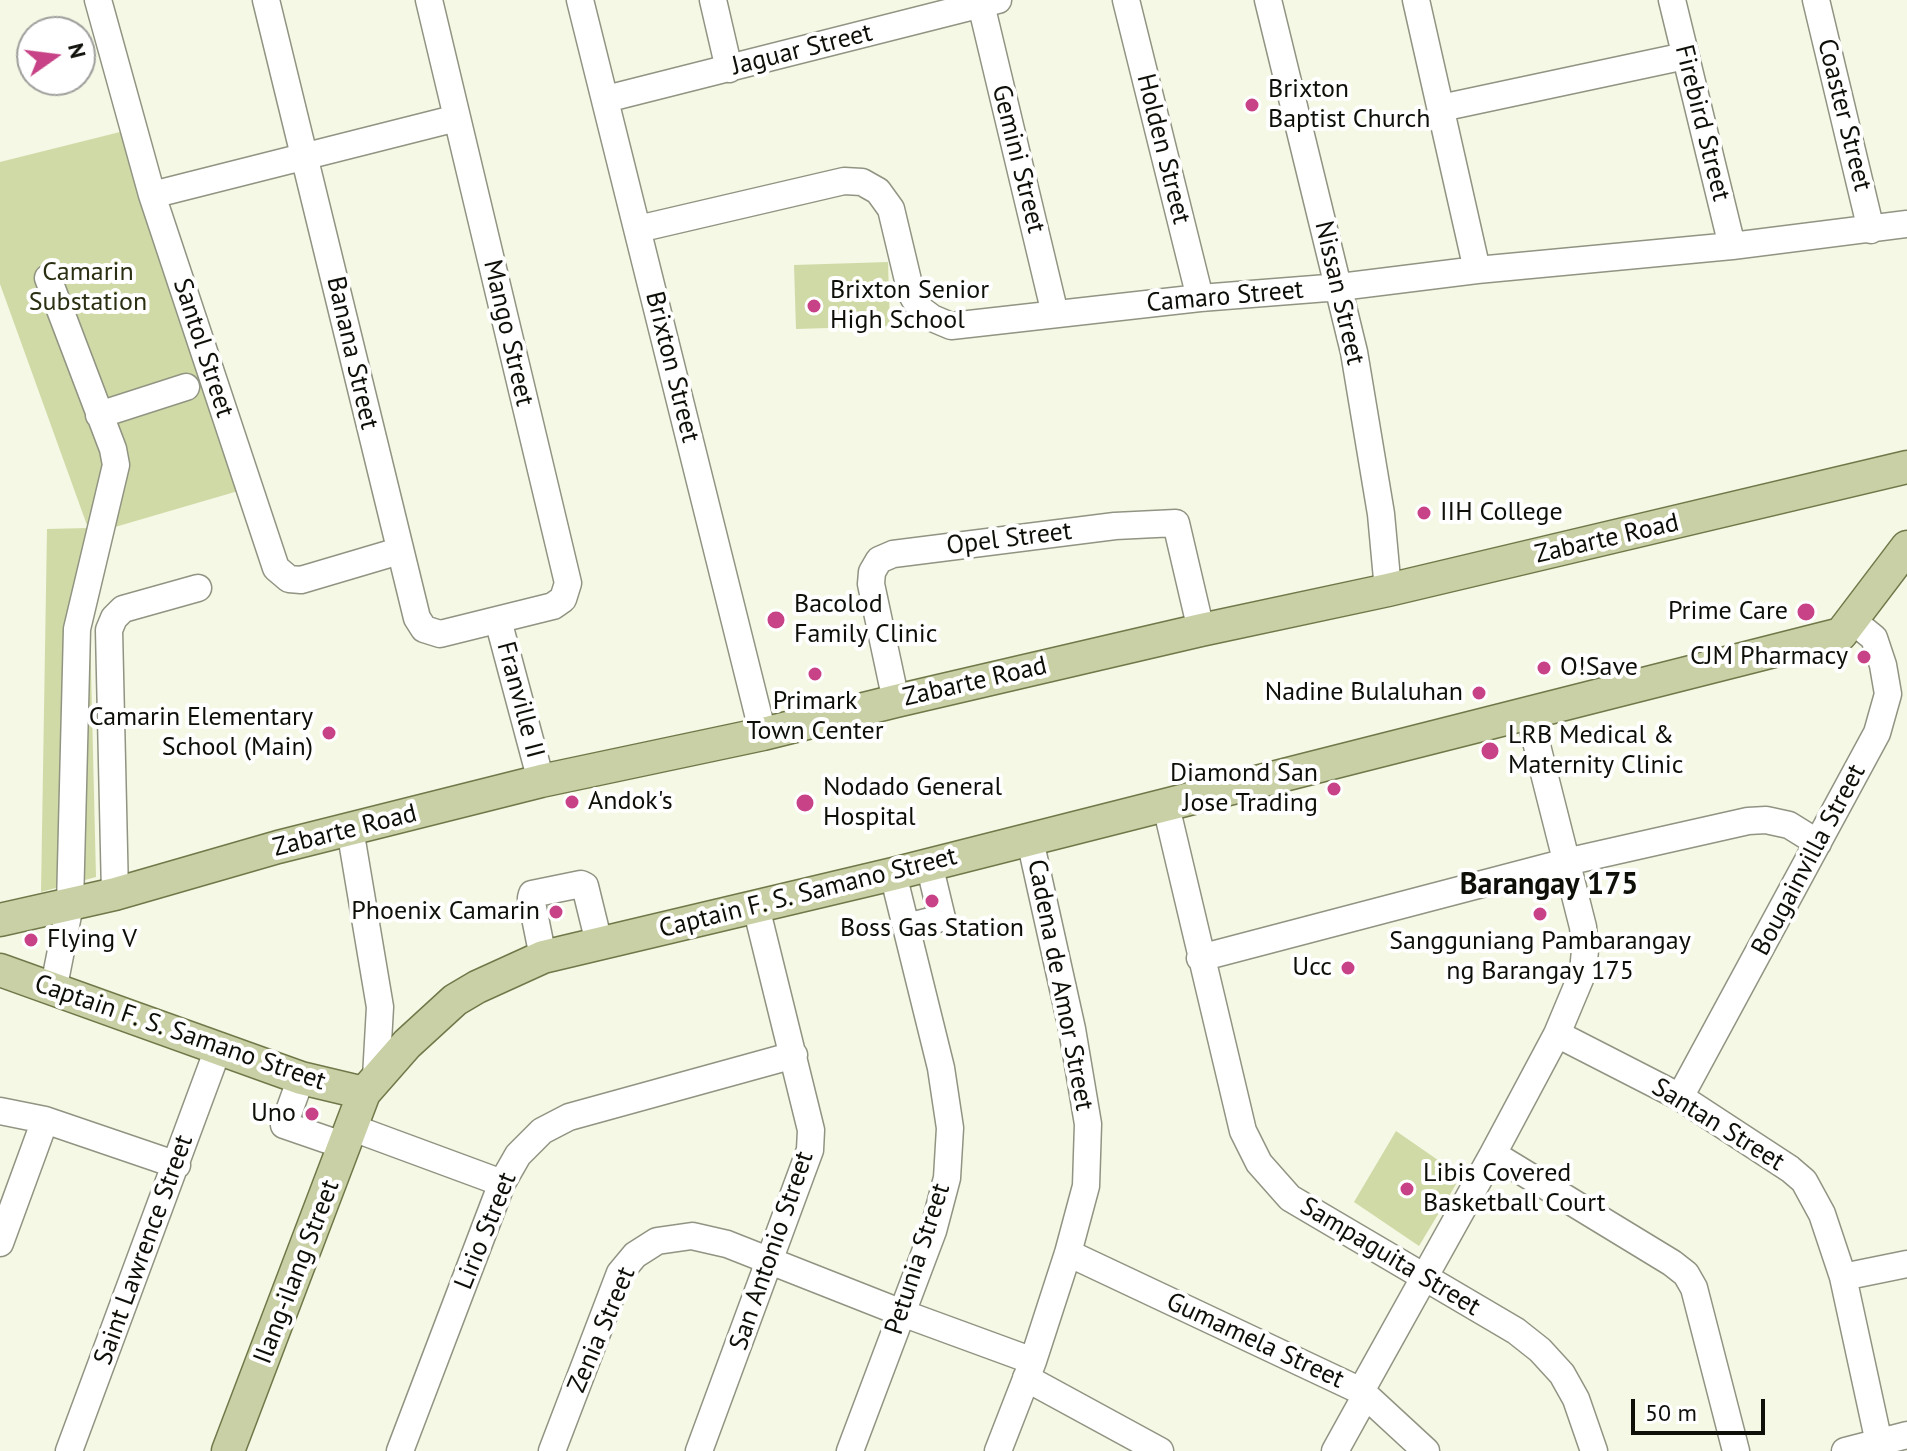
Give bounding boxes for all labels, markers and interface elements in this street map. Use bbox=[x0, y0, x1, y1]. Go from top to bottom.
north arrow bbox=[16, 16, 96, 96]
street label: Jaguar Street bbox=[729, 18, 875, 82]
street label: Coaster Street bbox=[1810, 36, 1878, 194]
text: N bbox=[62, 40, 93, 61]
street label: Firebird Street bbox=[1668, 42, 1736, 204]
street label: Holden Street bbox=[1129, 71, 1197, 227]
place label: Brixton Baptist Church bbox=[1268, 74, 1430, 136]
street label: Gemini Street bbox=[985, 82, 1051, 236]
marker: Brixton Baptist Church bbox=[1243, 96, 1261, 114]
street label: Nissan Street bbox=[1307, 218, 1371, 368]
park label: Camarin Substation bbox=[29, 257, 147, 318]
street label: Mango Street bbox=[476, 257, 540, 409]
street label: Banana Street bbox=[319, 274, 385, 432]
street label: Santol Street bbox=[166, 275, 240, 421]
place label: Brixton Senior High School bbox=[830, 275, 989, 336]
street label: Camaro Street bbox=[1145, 275, 1305, 319]
street label: Brixton Street bbox=[638, 288, 706, 446]
marker: Brixton Senior High School bbox=[805, 297, 823, 315]
place label: IIH College bbox=[1440, 497, 1563, 529]
marker: IIH College bbox=[1415, 504, 1433, 522]
street label: Zabarte Road bbox=[1532, 507, 1682, 571]
street label: Opel Street bbox=[945, 516, 1073, 562]
place label: Bacolod Family Clinic bbox=[794, 589, 937, 650]
place label: Prime Care bbox=[1668, 596, 1788, 628]
marker: Prime Care bbox=[1795, 601, 1817, 623]
marker: Bacolod Family Clinic bbox=[765, 609, 787, 631]
street label: Franville II bbox=[489, 638, 551, 762]
place label: CJM Pharmacy bbox=[1690, 641, 1848, 673]
marker: CJM Pharmacy bbox=[1855, 648, 1873, 666]
street label: Zabarte Road bbox=[900, 650, 1050, 714]
place label: O!Save bbox=[1560, 652, 1638, 684]
marker: O!Save bbox=[1535, 659, 1553, 677]
marker: Primark Town Center bbox=[806, 665, 824, 683]
place label: Nadine Bulaluhan bbox=[1265, 677, 1463, 709]
marker: Nadine Bulaluhan bbox=[1470, 684, 1488, 702]
place label: Primark Town Center bbox=[747, 686, 883, 748]
place label: Camarin Elementary School (Main) bbox=[89, 702, 313, 764]
place label: LRB Medical & Maternity Clinic bbox=[1508, 720, 1683, 782]
marker: Camarin Elementary School (Main) bbox=[320, 724, 338, 742]
marker: LRB Medical & Maternity Clinic bbox=[1479, 740, 1501, 762]
place label: Diamond San Jose Trading bbox=[1170, 758, 1318, 820]
street label: Bougainvilla Street bbox=[1745, 759, 1873, 961]
place label: Nodado General Hospital bbox=[823, 772, 1002, 834]
marker: Diamond San Jose Trading bbox=[1325, 780, 1343, 798]
place label: Andok's bbox=[588, 786, 673, 818]
marker: Nodado General Hospital bbox=[794, 792, 816, 814]
marker: Andok's bbox=[563, 793, 581, 811]
street label: Zabarte Road bbox=[270, 798, 420, 864]
street label: Captain F. S. Samano Street bbox=[656, 841, 960, 945]
street label: Cadena de Amor Street bbox=[1020, 857, 1100, 1113]
district label: Barangay 175 bbox=[1460, 867, 1638, 903]
marker: Boss Gas Station bbox=[923, 892, 941, 910]
place label: Phoenix Camarin bbox=[351, 896, 540, 928]
marker: Phoenix Camarin bbox=[547, 903, 565, 921]
marker: Sangguniang Pambarangay ng Barangay 175 bbox=[1531, 905, 1549, 923]
place label: Boss Gas Station bbox=[840, 913, 1024, 945]
place label: Flying V bbox=[47, 924, 137, 956]
place label: Sangguniang Pambarangay ng Barangay 175 bbox=[1389, 926, 1691, 988]
marker: Flying V bbox=[22, 931, 40, 949]
place label: Ucc bbox=[1292, 952, 1332, 984]
marker: Ucc bbox=[1339, 959, 1357, 977]
street label: Captain F. S. Samano Street bbox=[30, 968, 330, 1098]
street label: Santan Street bbox=[1646, 1072, 1790, 1178]
place label: Uno bbox=[251, 1098, 296, 1130]
marker: Uno bbox=[303, 1105, 321, 1123]
street label: Saint Lawrence Street bbox=[88, 1131, 200, 1369]
street label: San Antonio Street bbox=[723, 1147, 821, 1355]
place label: Libis Covered Basketball Court bbox=[1423, 1158, 1606, 1220]
street label: Lirio Street bbox=[448, 1168, 524, 1294]
street label: Ilang-ilang Street bbox=[248, 1176, 346, 1368]
street label: Petunia Street bbox=[879, 1179, 957, 1339]
marker: Libis Covered Basketball Court bbox=[1398, 1180, 1416, 1198]
street label: Sampaguita Street bbox=[1294, 1191, 1486, 1323]
street label: Zenia Street bbox=[562, 1262, 642, 1398]
street label: Gumamela Street bbox=[1161, 1286, 1349, 1396]
scale bar bbox=[1635, 1383, 1769, 1433]
text: 50 m bbox=[1645, 1397, 1697, 1428]

